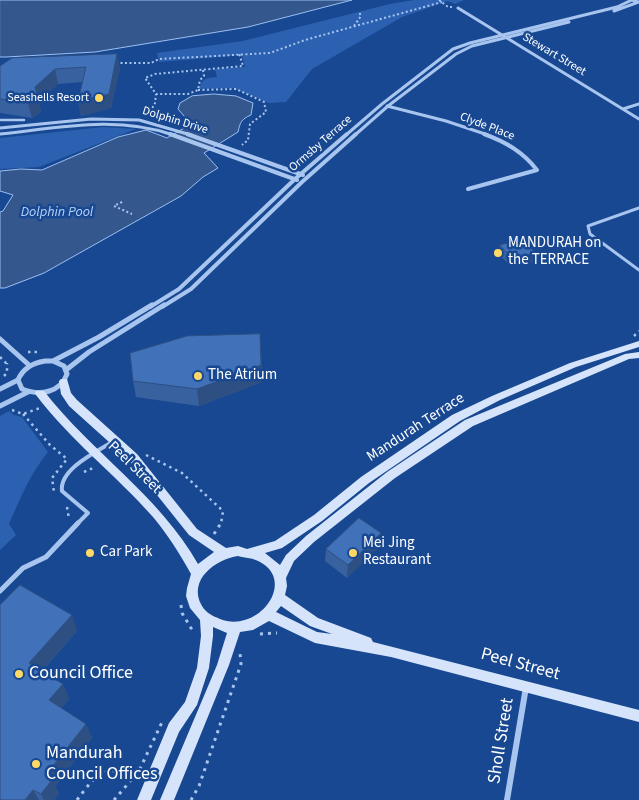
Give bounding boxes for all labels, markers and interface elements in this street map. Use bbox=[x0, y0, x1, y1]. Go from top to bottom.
street label: Stewart Street bbox=[520, 30, 588, 80]
place label: Seashells Resort bbox=[7, 91, 89, 105]
marker: Seashells Resort bbox=[93, 92, 105, 104]
street label: Dolphin Drive bbox=[140, 104, 210, 138]
street label: Clyde Place bbox=[458, 110, 516, 144]
street label: Ormsby Terrace bbox=[287, 113, 355, 175]
water label: Dolphin Pool bbox=[21, 205, 93, 221]
place label: MANDURAH on the TERRACE bbox=[508, 235, 601, 270]
marker: MANDURAH on the TERRACE bbox=[492, 247, 504, 259]
place label: The Atrium bbox=[208, 367, 277, 385]
marker: The Atrium bbox=[192, 370, 204, 382]
street label: Mandurah Terrace bbox=[364, 390, 468, 466]
street label: Peel Street bbox=[103, 438, 165, 498]
place label: Mei Jing Restaurant bbox=[363, 535, 431, 570]
place label: Car Park bbox=[100, 544, 152, 562]
marker: Car Park bbox=[84, 547, 96, 559]
marker: Mei Jing Restaurant bbox=[347, 547, 359, 559]
street label: Peel Street bbox=[478, 644, 562, 686]
place label: Council Office bbox=[29, 663, 133, 685]
marker: Council Office bbox=[13, 668, 25, 680]
street label: Sholl Street bbox=[485, 696, 519, 786]
place label: Mandurah Council Offices bbox=[46, 743, 158, 786]
marker: Mandurah Council Offices bbox=[30, 758, 42, 770]

